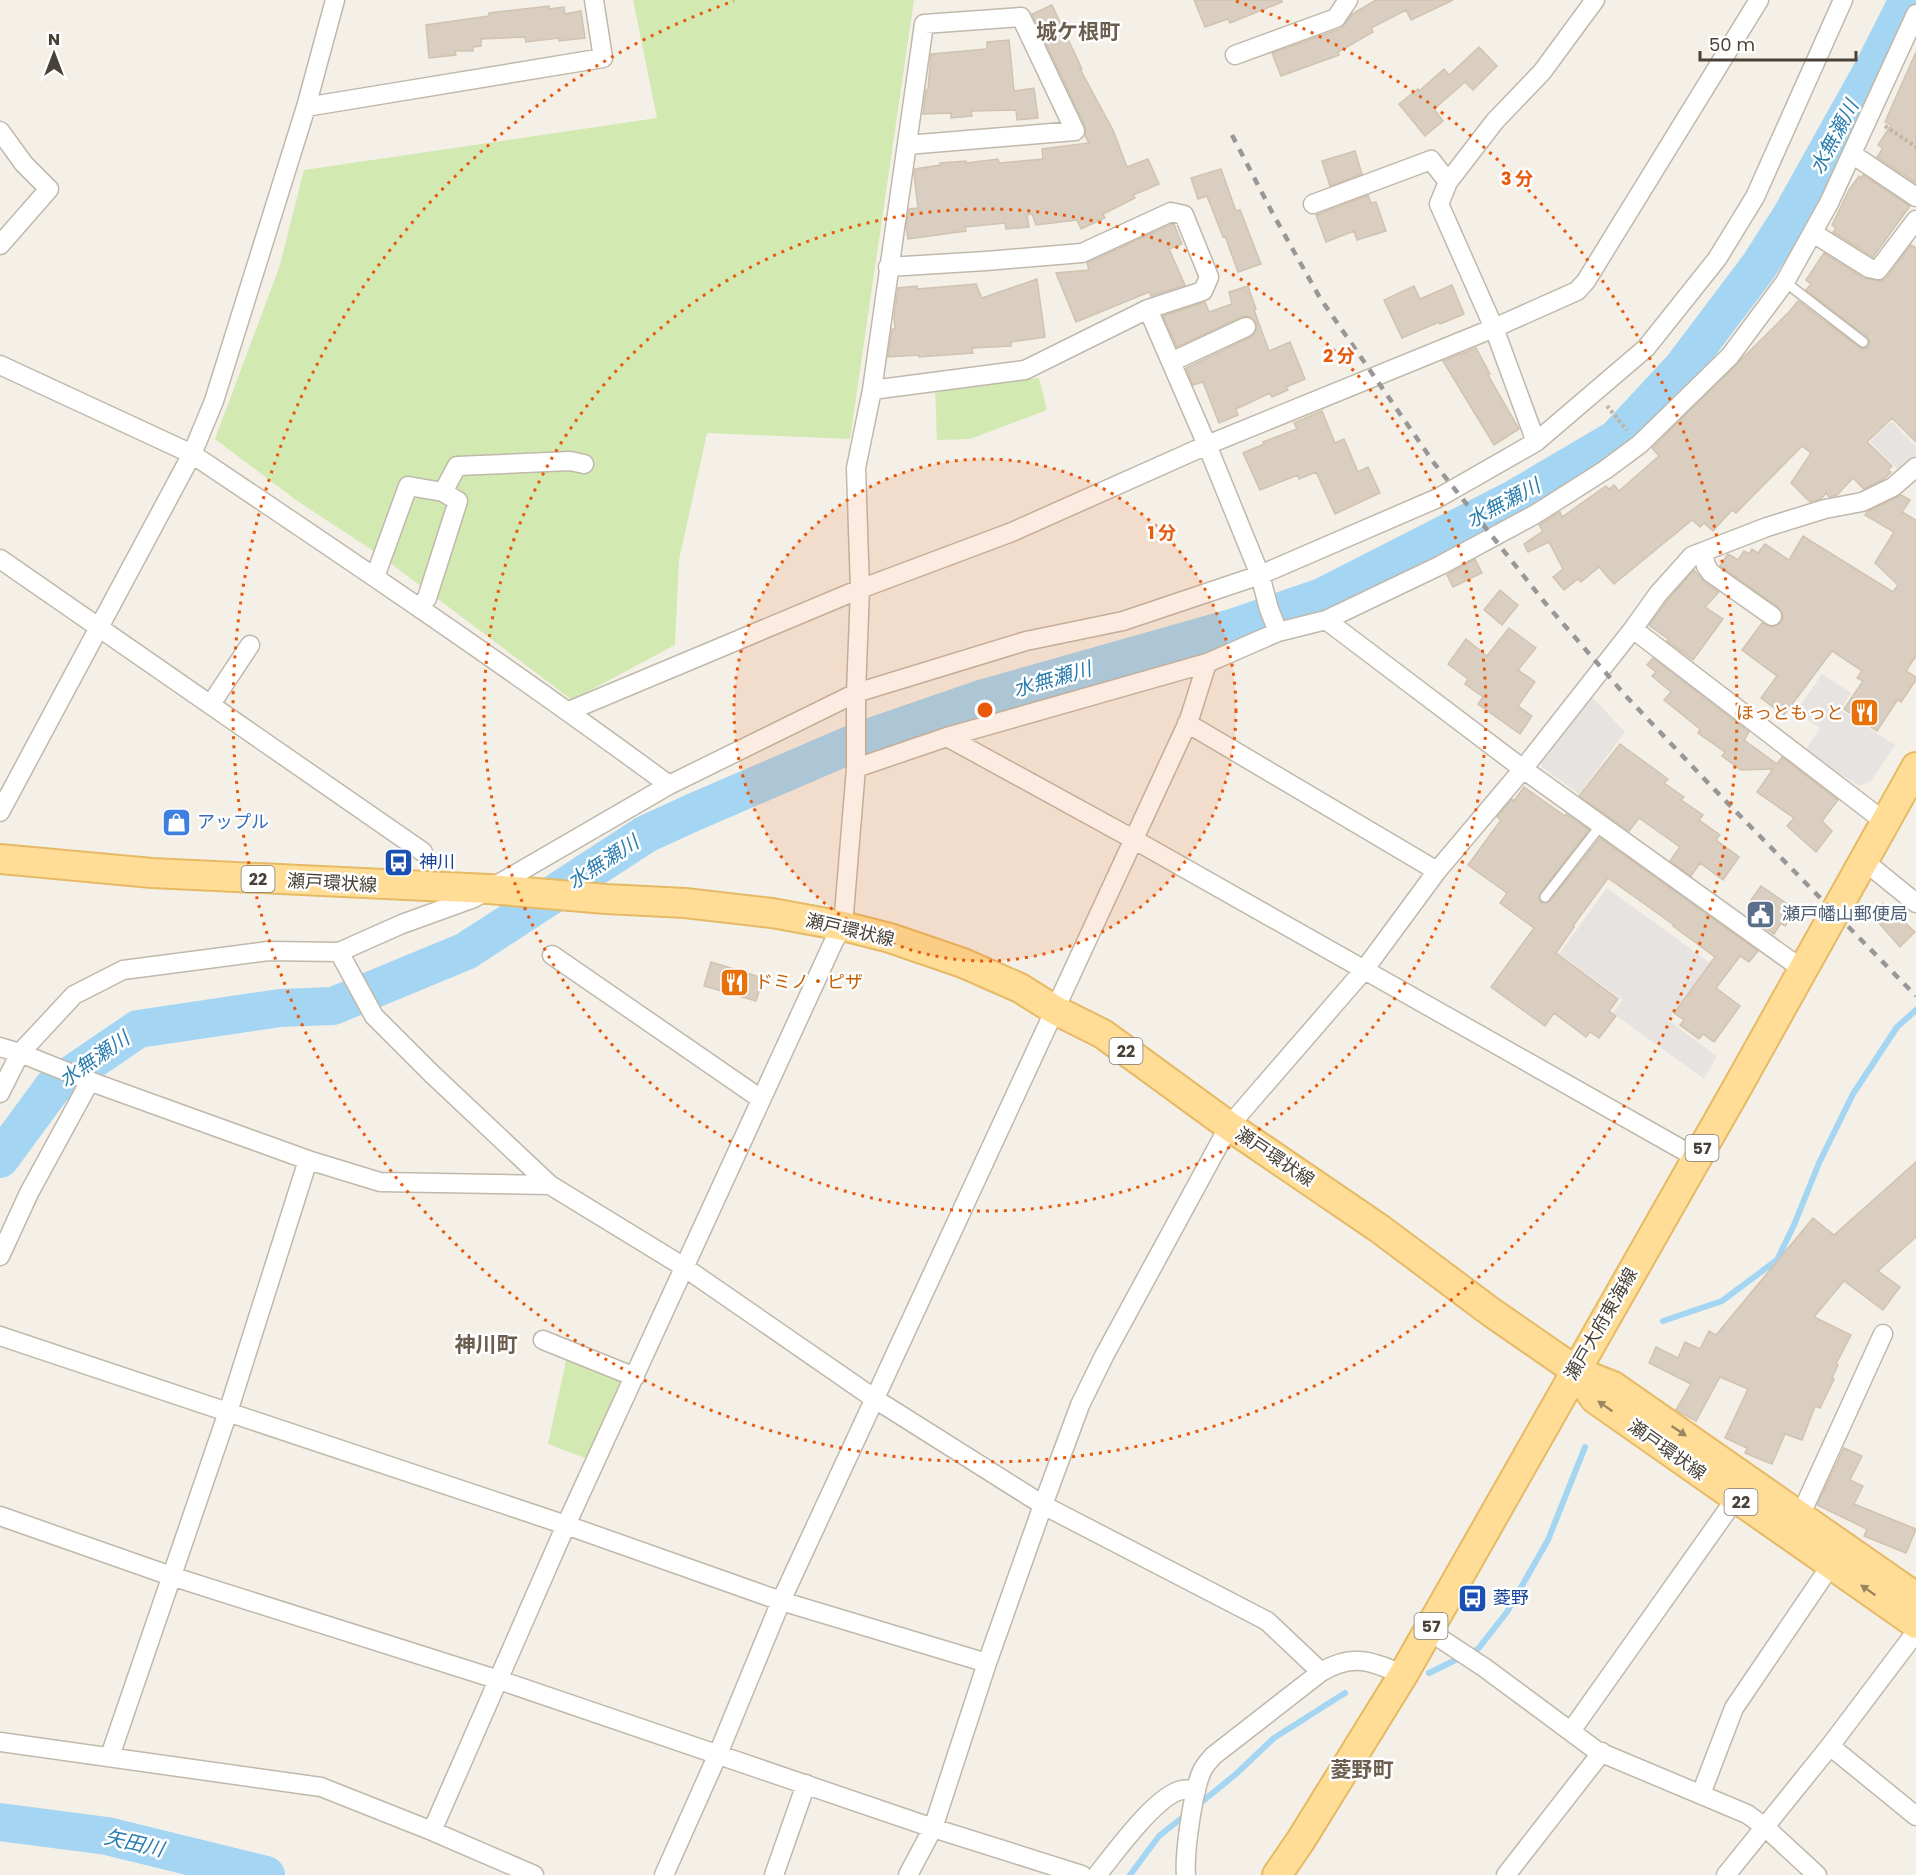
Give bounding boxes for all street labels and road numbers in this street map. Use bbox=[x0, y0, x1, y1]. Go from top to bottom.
road number: 22 bbox=[242, 866, 274, 892]
street label: 瀬戸環状線 bbox=[286, 868, 378, 897]
street label: 瀬戸環状線 bbox=[803, 907, 897, 952]
road number: 22 bbox=[1110, 1038, 1142, 1064]
street label: 瀬戸環状線 bbox=[1231, 1121, 1320, 1192]
road number: 57 bbox=[1686, 1135, 1718, 1161]
street label: 瀬戸大府東海線 bbox=[1558, 1263, 1643, 1385]
street label: 瀬戸環状線 bbox=[1623, 1414, 1711, 1486]
road number: 22 bbox=[1724, 1489, 1758, 1515]
road number: 57 bbox=[1414, 1613, 1448, 1639]

